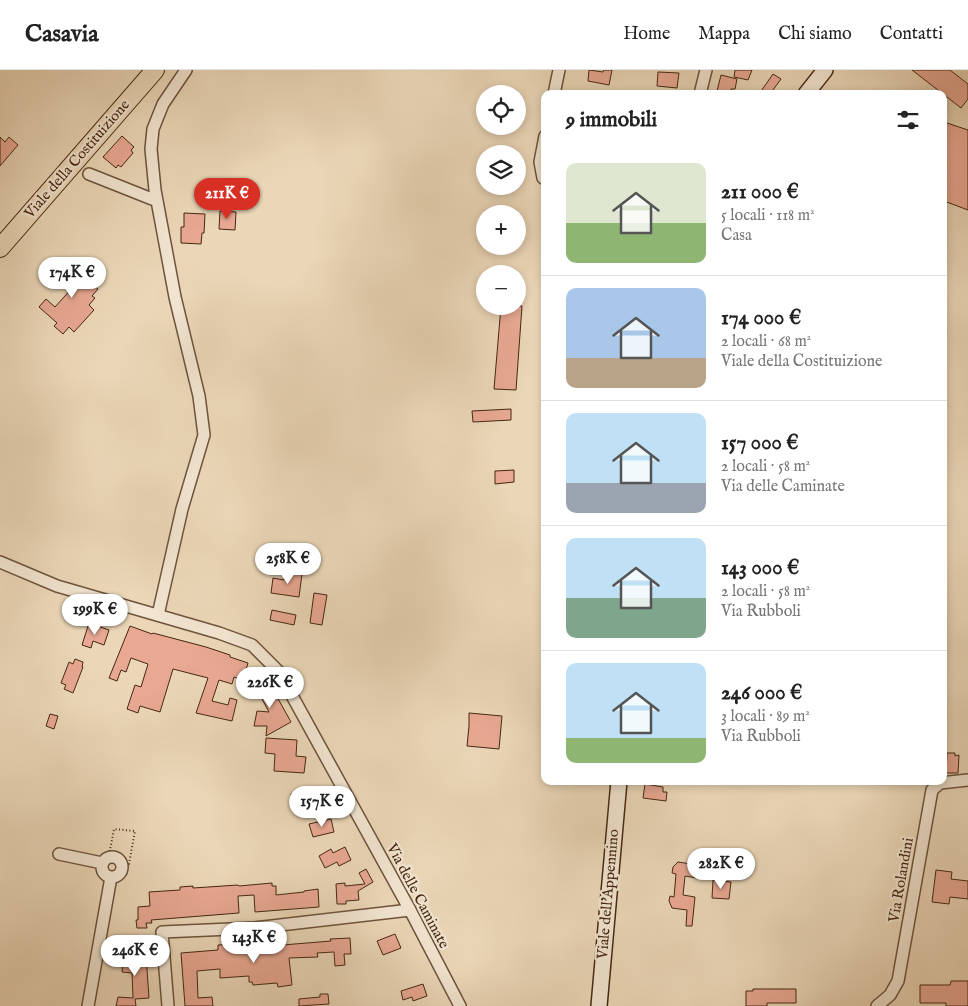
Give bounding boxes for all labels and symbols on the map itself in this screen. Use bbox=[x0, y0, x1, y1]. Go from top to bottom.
street label: Viale della Costituizione bbox=[20, 96, 134, 223]
pin: 211K € bbox=[186, 178, 268, 220]
pin: 174K € bbox=[31, 256, 113, 299]
pin: 258K € bbox=[247, 542, 329, 585]
pin: 199K € bbox=[54, 594, 136, 636]
pin: 226K € bbox=[229, 666, 311, 709]
pin: 157K € bbox=[281, 786, 363, 828]
street label: Viale dell'Appennino bbox=[593, 828, 623, 961]
street label: Via Rolandini bbox=[884, 836, 918, 925]
street label: Via delle Caminate bbox=[382, 839, 454, 952]
pin: 282K € bbox=[680, 848, 762, 890]
pin: 143K € bbox=[213, 922, 295, 964]
pin: 246K € bbox=[94, 934, 176, 977]

